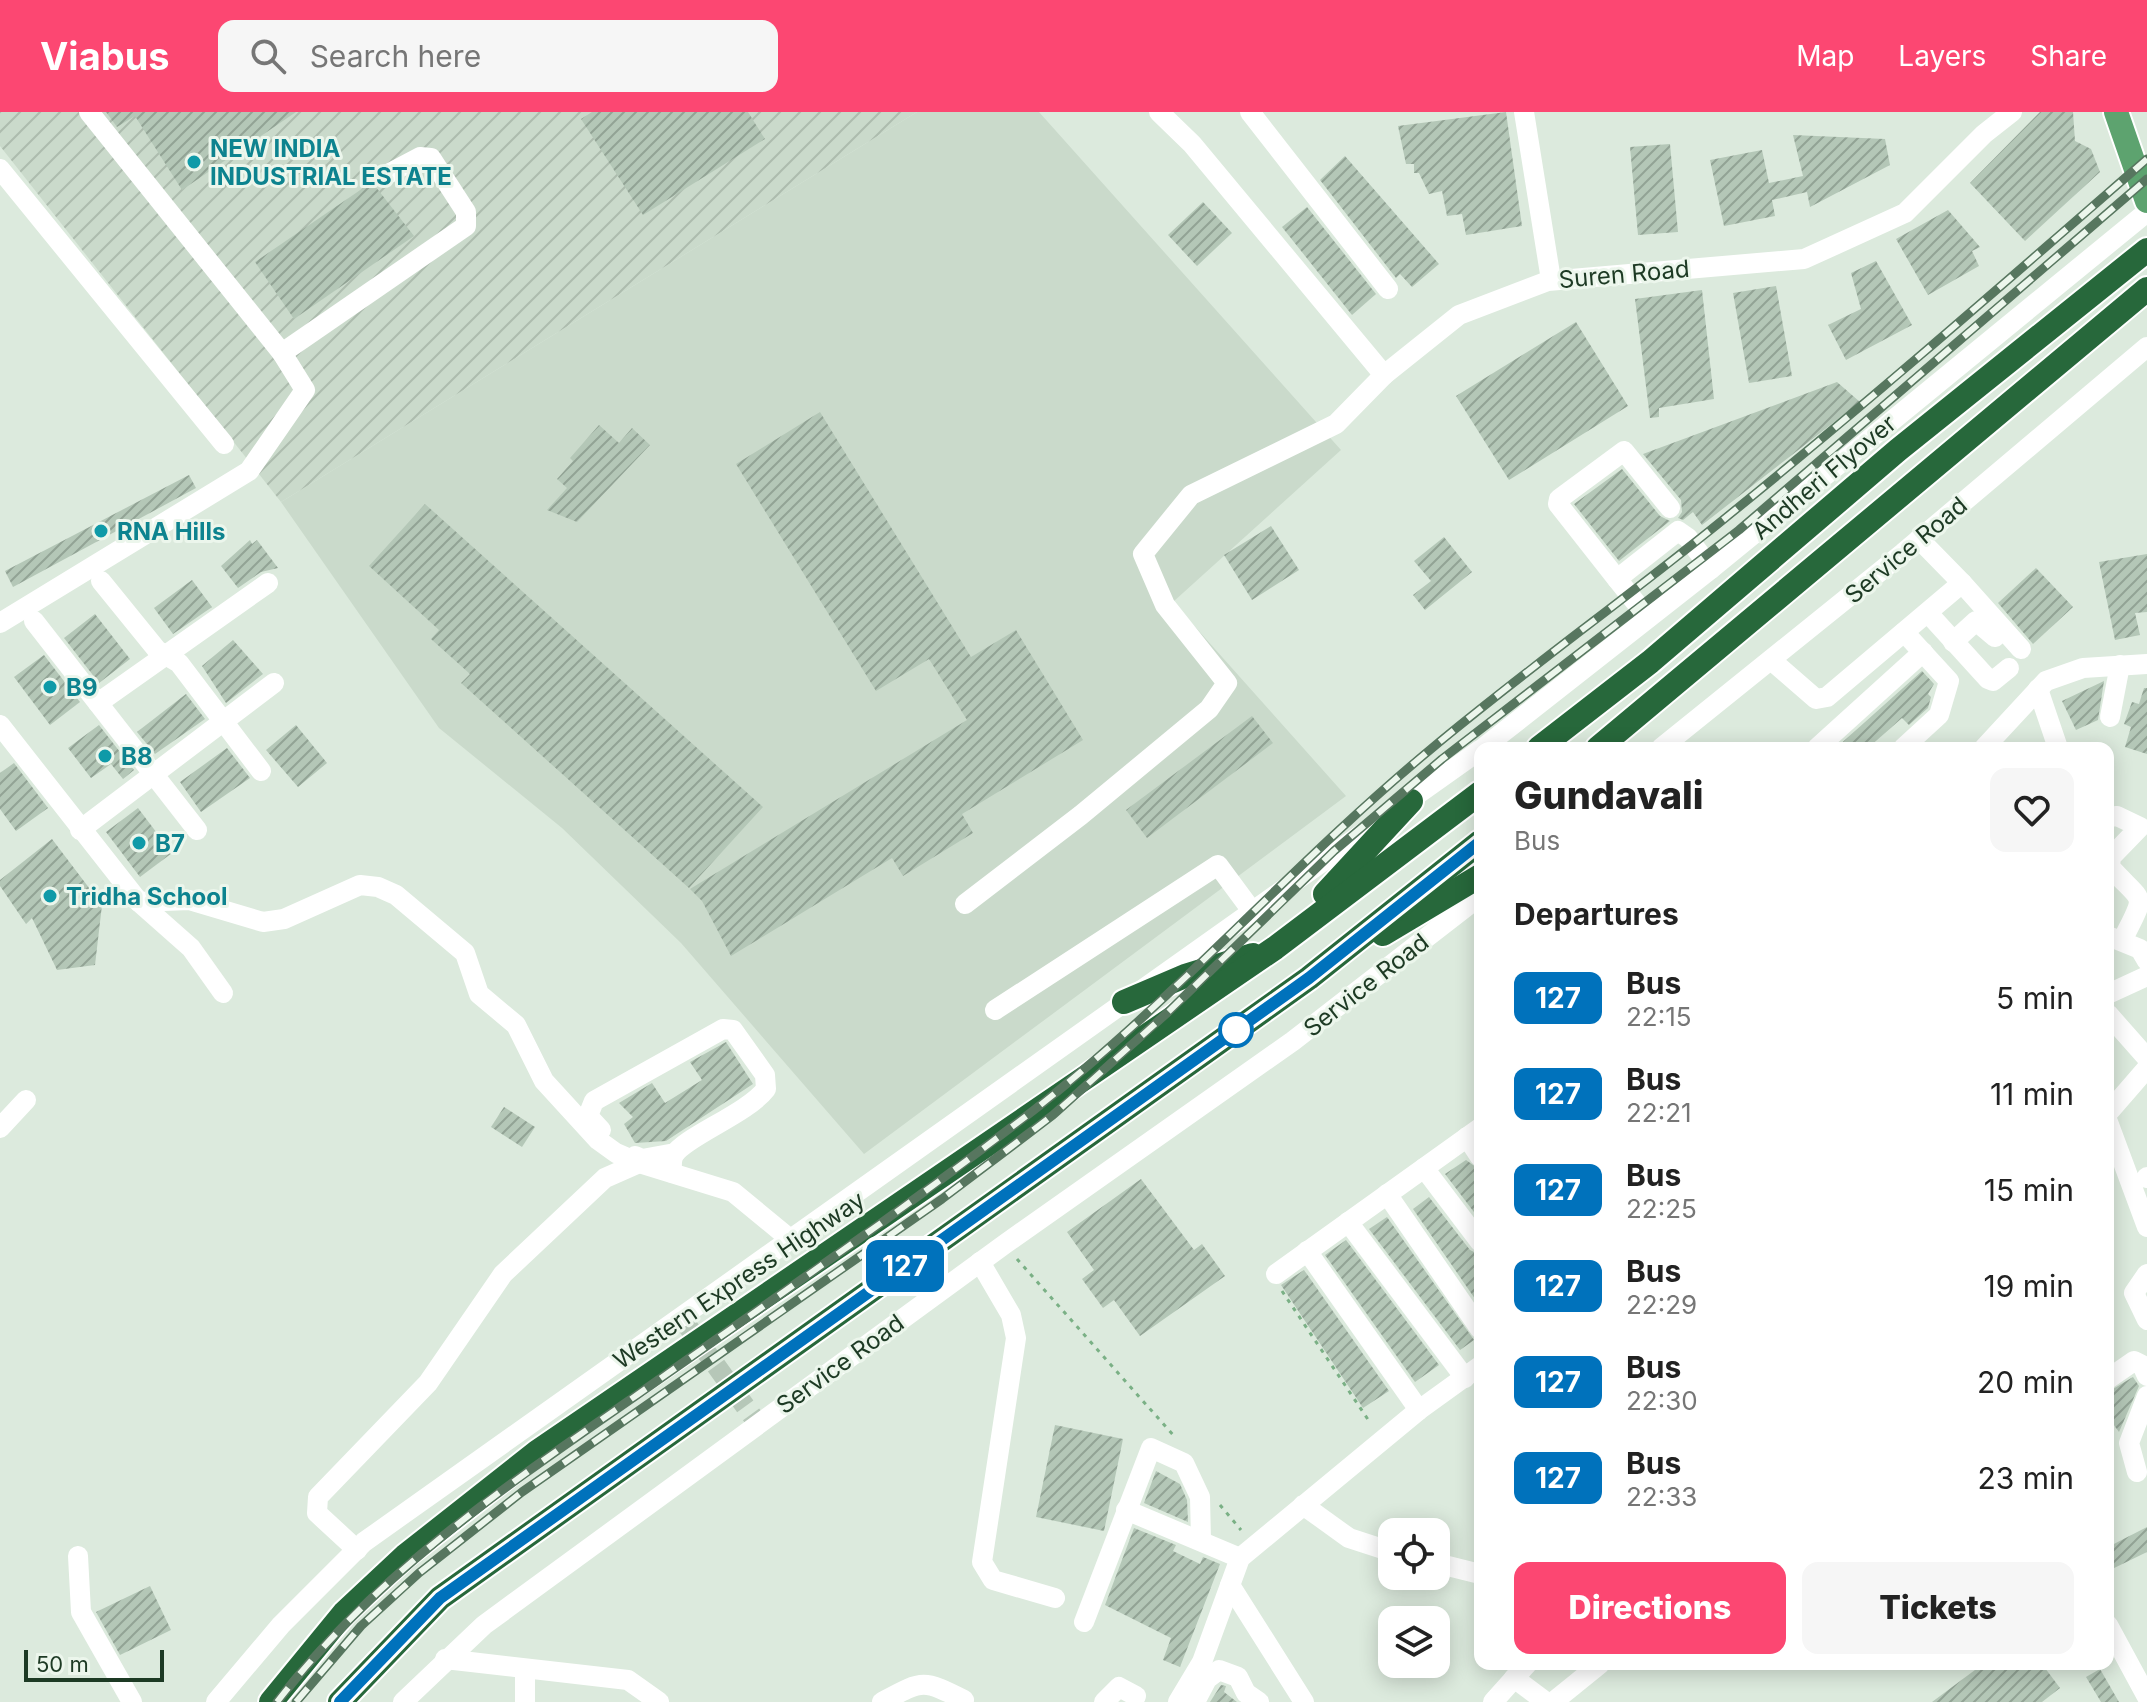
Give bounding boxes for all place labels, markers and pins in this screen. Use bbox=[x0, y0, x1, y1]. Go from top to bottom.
place label: NEW INDIA INDUSTRIAL ESTATE bbox=[210, 134, 452, 191]
marker: NEW INDIA INDUSTRIAL ESTATE bbox=[185, 153, 203, 171]
place label: RNA Hills bbox=[117, 517, 226, 546]
marker: RNA Hills bbox=[92, 522, 110, 540]
place label: B9 bbox=[66, 673, 97, 702]
marker: B9 bbox=[41, 678, 59, 696]
place label: B8 bbox=[121, 742, 153, 771]
marker: B8 bbox=[96, 747, 114, 765]
place label: B7 bbox=[155, 829, 185, 858]
marker: B7 bbox=[130, 834, 148, 852]
place label: Tridha School bbox=[66, 882, 228, 911]
marker: Tridha School bbox=[41, 887, 59, 905]
unlabelled marker bbox=[1219, 1013, 1253, 1047]

